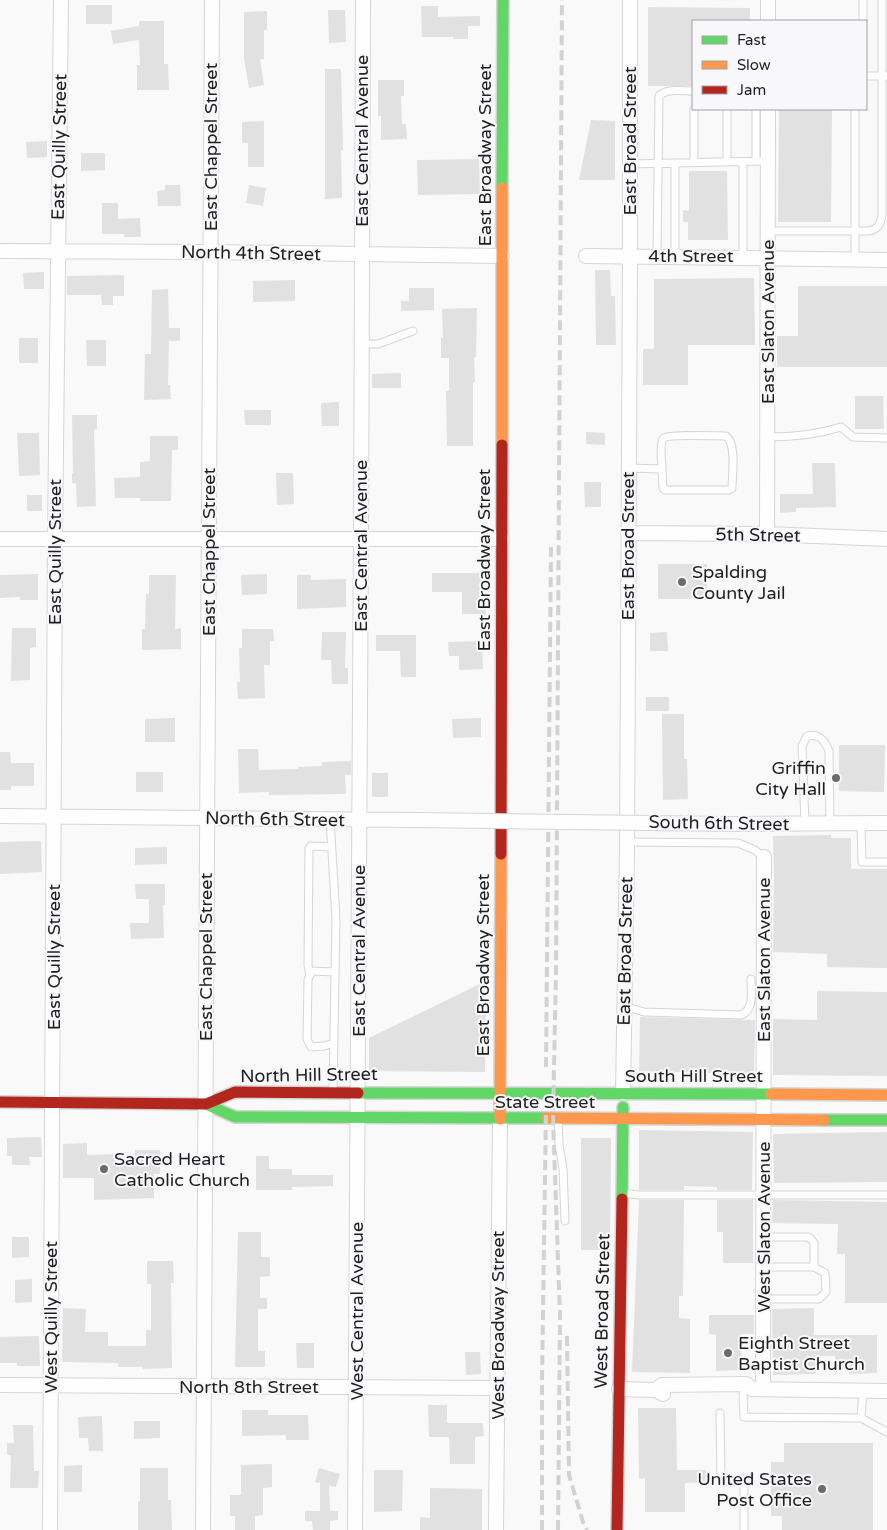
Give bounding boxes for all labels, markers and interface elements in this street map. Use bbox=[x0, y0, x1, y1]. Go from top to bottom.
legend bbox=[692, 20, 867, 110]
text: Fast bbox=[737, 31, 767, 49]
street label: East Central Avenue bbox=[351, 55, 373, 227]
text: Slow bbox=[737, 56, 771, 74]
street label: East Chappel Street bbox=[200, 63, 222, 231]
street label: East Broadway Street bbox=[474, 63, 496, 246]
street label: East Broad Street bbox=[619, 66, 641, 216]
street label: East Quilly Street bbox=[47, 74, 71, 220]
text: Jam bbox=[737, 81, 766, 99]
street label: East Slaton Avenue bbox=[757, 240, 779, 404]
street label: North 4th Street bbox=[181, 241, 321, 265]
street label: 4th Street bbox=[648, 245, 734, 267]
street label: East Central Avenue bbox=[350, 460, 372, 632]
street label: East Chappel Street bbox=[198, 468, 220, 636]
street label: East Broadway Street bbox=[473, 468, 495, 651]
street label: East Broad Street bbox=[617, 471, 639, 621]
street label: East Quilly Street bbox=[44, 479, 66, 625]
street label: 5th Street bbox=[715, 523, 801, 547]
place label: Spalding County Jail bbox=[692, 561, 785, 604]
marker: Spalding County Jail bbox=[676, 576, 688, 588]
place label: Griffin City Hall bbox=[755, 757, 826, 800]
marker: Griffin City Hall bbox=[830, 772, 842, 784]
street label: North 6th Street bbox=[205, 807, 345, 831]
street label: South 6th Street bbox=[648, 811, 790, 835]
street label: East Central Avenue bbox=[348, 865, 370, 1037]
street label: East Chappel Street bbox=[195, 873, 217, 1041]
street label: East Broadway Street bbox=[472, 873, 494, 1056]
street label: East Broad Street bbox=[613, 876, 637, 1026]
street label: East Slaton Avenue bbox=[753, 878, 775, 1042]
street label: East Quilly Street bbox=[43, 884, 65, 1030]
street label: North Hill Street bbox=[240, 1063, 378, 1087]
street label: South Hill Street bbox=[625, 1065, 763, 1087]
street label: State Street bbox=[495, 1091, 595, 1113]
street label: West Slaton Avenue bbox=[753, 1142, 775, 1312]
place label: Sacred Heart Catholic Church bbox=[114, 1148, 250, 1191]
marker: Sacred Heart Catholic Church bbox=[98, 1163, 110, 1175]
street label: West Central Avenue bbox=[346, 1222, 368, 1400]
street label: West Broadway Street bbox=[487, 1230, 509, 1419]
street label: West Broad Street bbox=[590, 1233, 614, 1389]
street label: West Quilly Street bbox=[40, 1241, 62, 1393]
place label: Eighth Street Baptist Church bbox=[738, 1332, 865, 1375]
marker: Eighth Street Baptist Church bbox=[722, 1347, 734, 1359]
street label: North 8th Street bbox=[179, 1376, 319, 1398]
place label: United States Post Office bbox=[697, 1468, 812, 1511]
marker: United States Post Office bbox=[816, 1483, 828, 1495]

